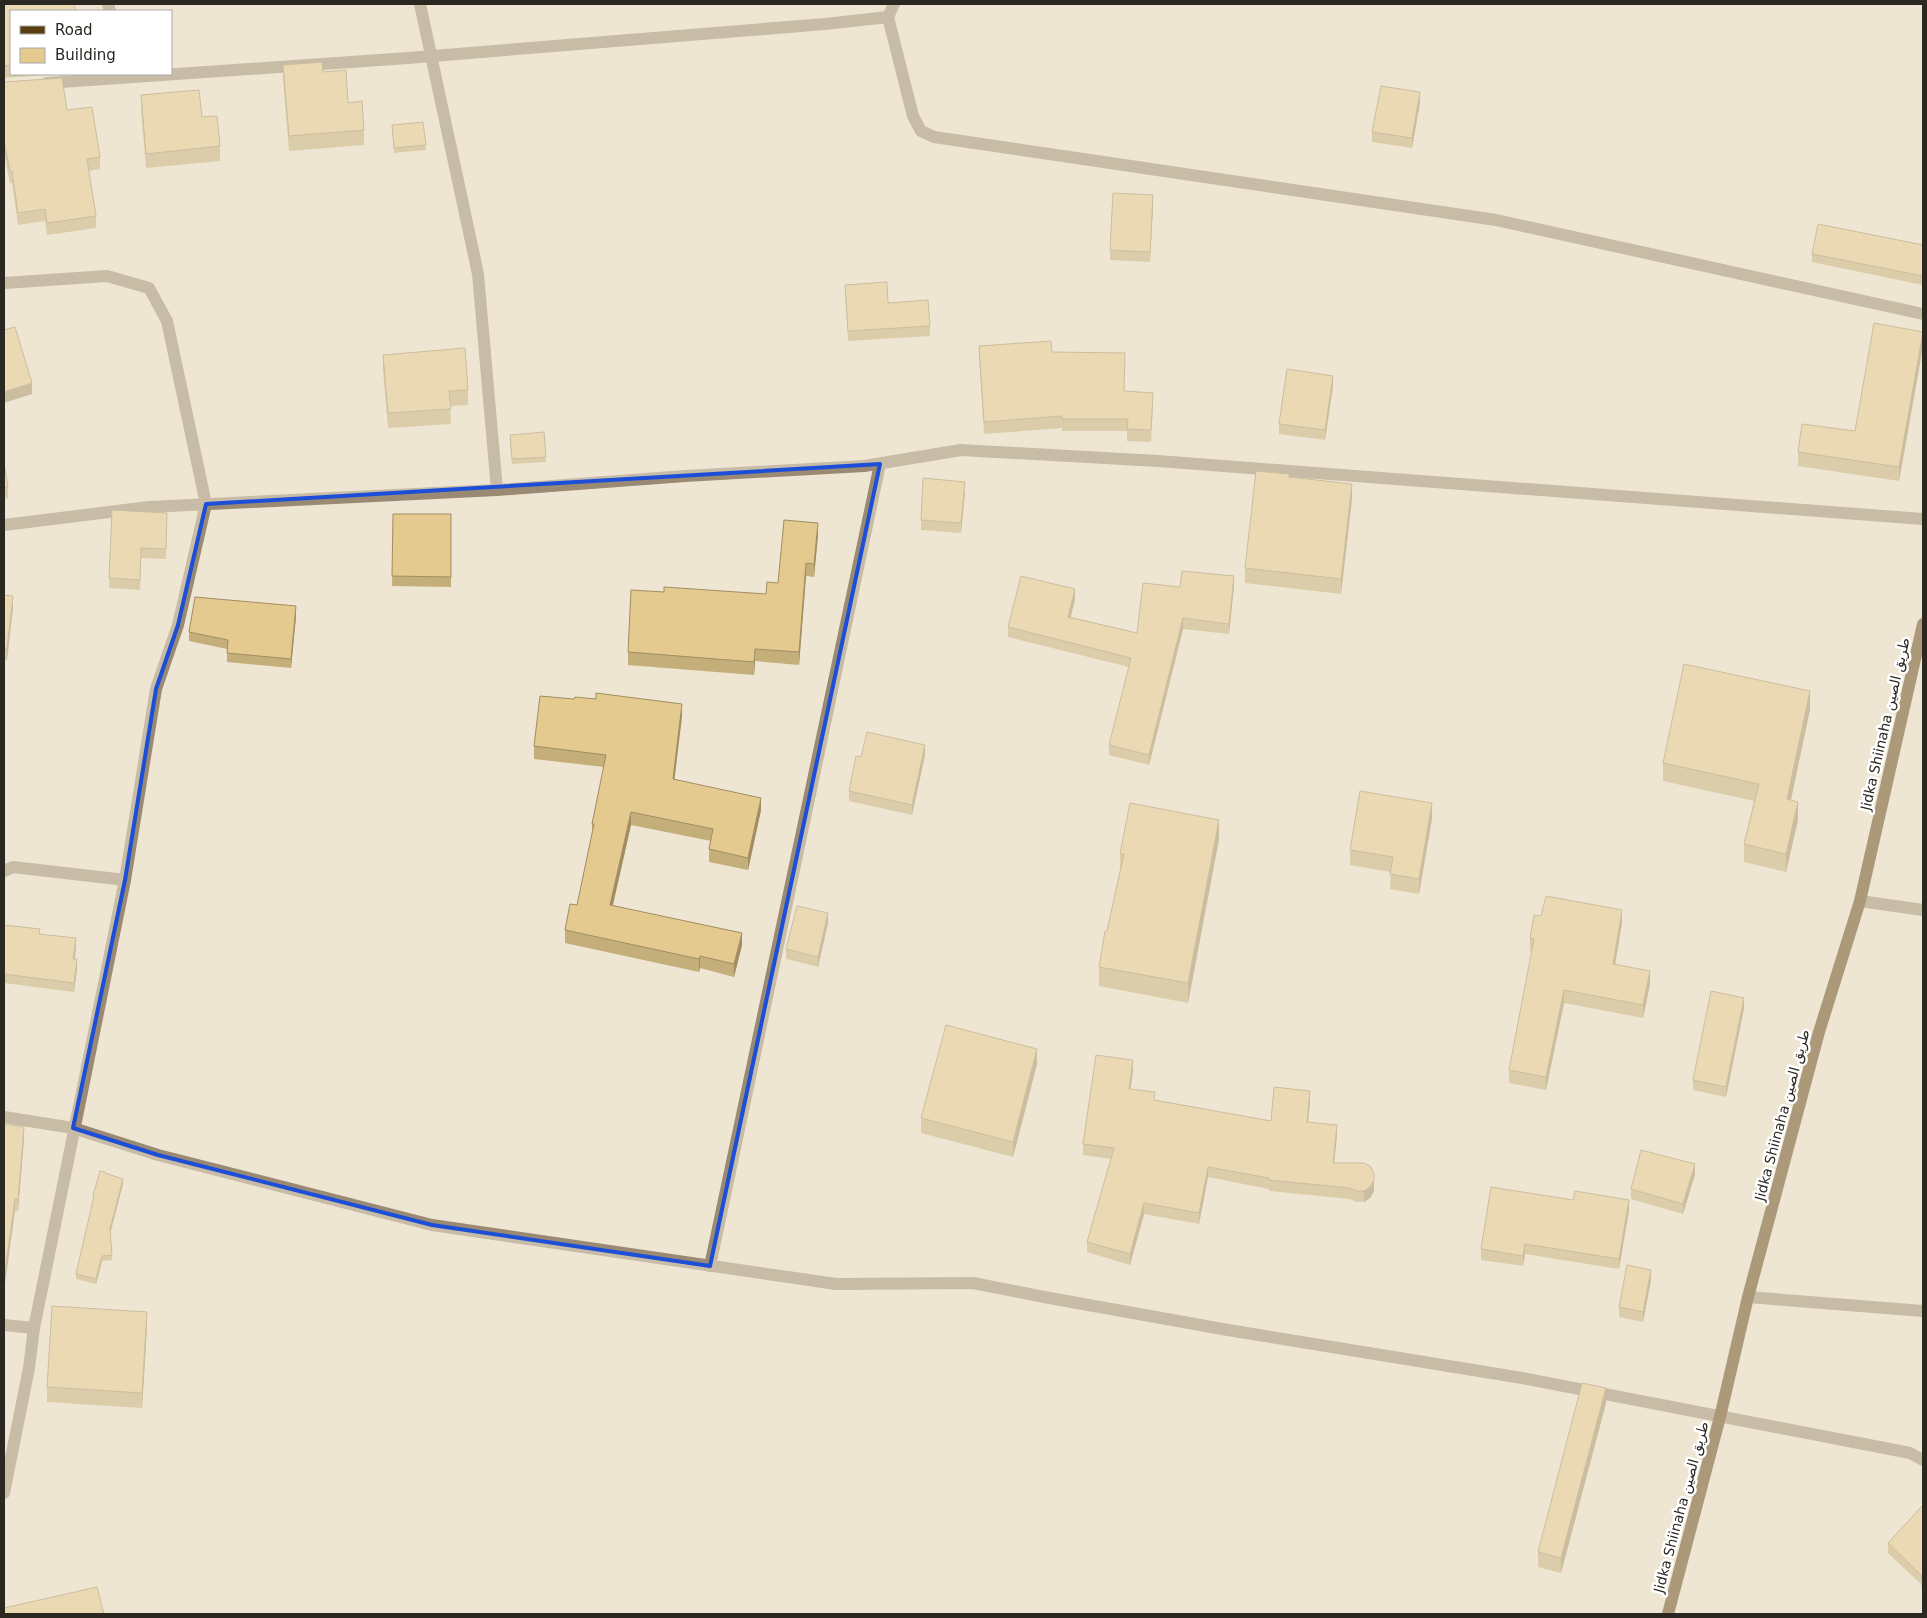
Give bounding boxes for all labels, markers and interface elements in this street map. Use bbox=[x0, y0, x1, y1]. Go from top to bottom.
legend bbox=[10, 10, 172, 75]
text: Road bbox=[55, 21, 93, 39]
text: Building bbox=[55, 46, 116, 64]
street label: Jidka Shiinaha طريق الصين bbox=[1857, 636, 1914, 813]
street label: Jidka Shiinaha طريق الصين bbox=[1751, 1028, 1814, 1204]
street label: Jidka Shiinaha طريق الصين bbox=[1650, 1420, 1713, 1596]

